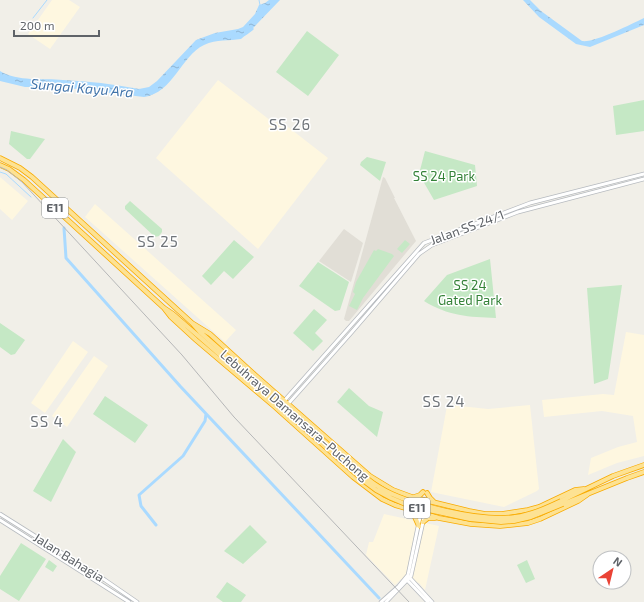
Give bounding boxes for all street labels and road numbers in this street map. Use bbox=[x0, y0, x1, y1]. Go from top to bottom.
road number: E11 bbox=[42, 198, 68, 218]
street label: Jalan SS 24/1 bbox=[428, 206, 506, 248]
street label: Lebuhraya Damansara–Puchong bbox=[217, 346, 373, 484]
road number: E11 bbox=[404, 498, 430, 518]
street label: Jalan Bahagia bbox=[31, 529, 107, 585]

